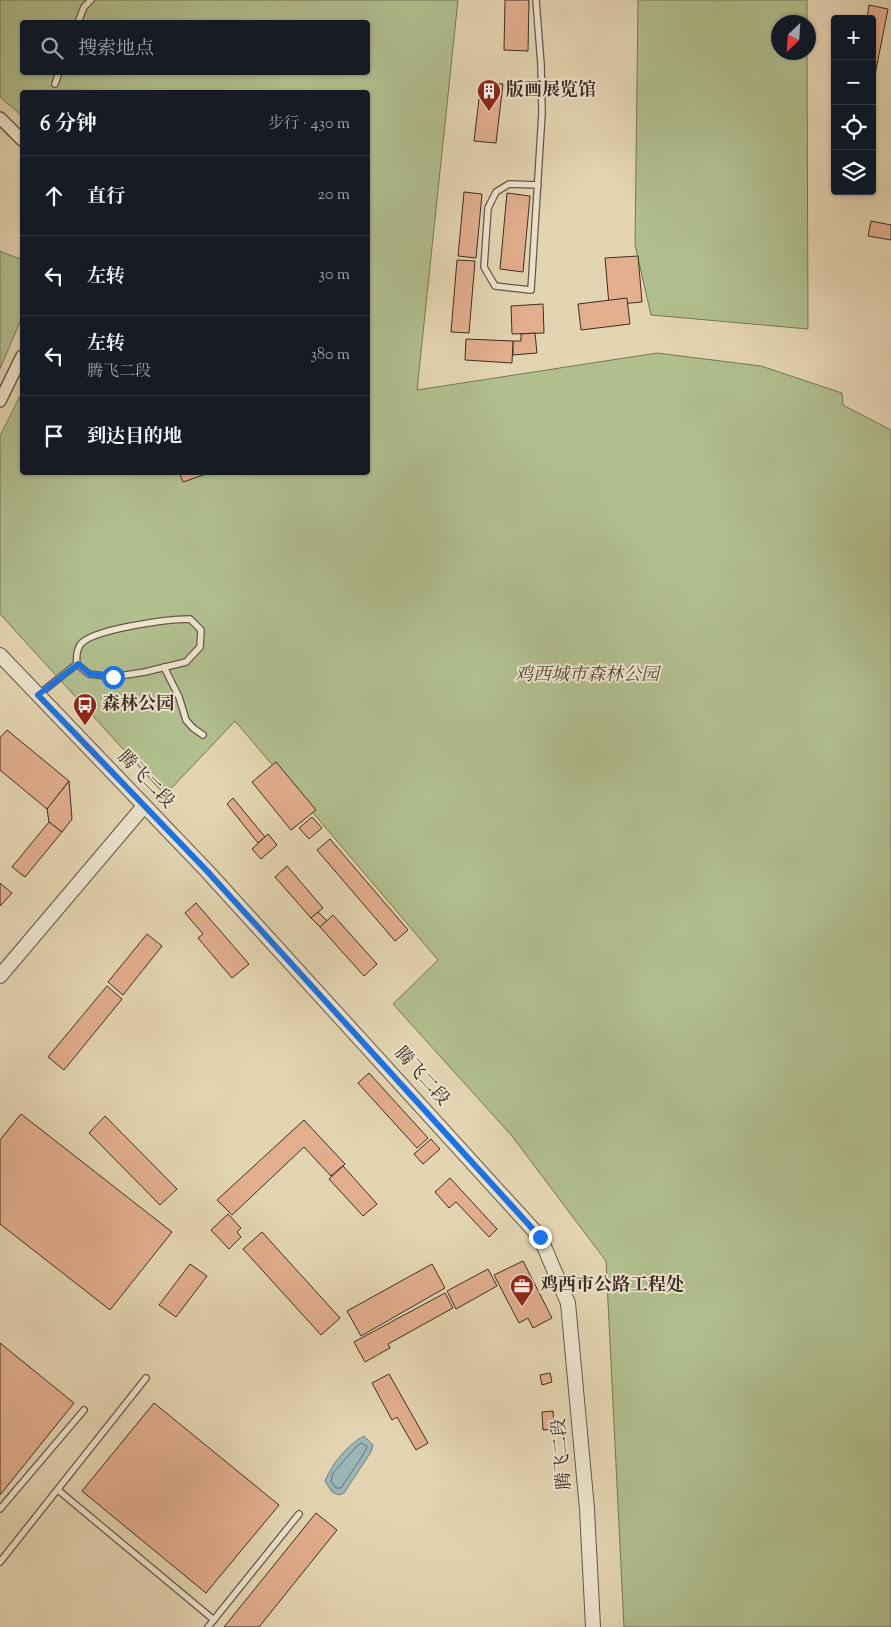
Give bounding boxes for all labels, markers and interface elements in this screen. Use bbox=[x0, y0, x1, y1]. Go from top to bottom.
north arrow bbox=[771, 15, 816, 60]
map controls bbox=[831, 15, 876, 195]
button: + bbox=[831, 15, 876, 60]
search box bbox=[20, 20, 370, 75]
icon: search bbox=[38, 34, 66, 62]
text: 搜索地点 bbox=[78, 36, 154, 63]
button: − bbox=[831, 60, 876, 105]
building icon: 版画展览馆 bbox=[476, 78, 502, 112]
place label: 版画展览馆 bbox=[506, 78, 596, 104]
button: locate bbox=[831, 105, 876, 150]
text: 6 分钟 bbox=[40, 110, 97, 140]
text: 步行 · 430 m bbox=[268, 113, 350, 136]
button: layers bbox=[831, 150, 876, 195]
icon: ahead bbox=[40, 182, 68, 210]
text: 直行 bbox=[87, 184, 125, 211]
text: 20 m bbox=[317, 184, 350, 207]
icon: left bbox=[40, 262, 68, 290]
text: 左转 bbox=[87, 264, 125, 291]
text: 30 m bbox=[319, 264, 350, 287]
text: 左转 bbox=[87, 331, 125, 358]
icon: left bbox=[40, 342, 68, 370]
text: 380 m bbox=[310, 344, 350, 367]
text: 腾飞二段 bbox=[87, 361, 151, 384]
icon: arrive bbox=[40, 422, 68, 450]
text: 到达目的地 bbox=[87, 424, 182, 451]
park label: 鸡西城市森林公园 bbox=[515, 663, 662, 689]
route start bbox=[102, 666, 125, 689]
bus stop icon: 森林公园 bbox=[72, 692, 98, 726]
place label: 森林公园 bbox=[102, 692, 174, 718]
street label: 腾飞二段 bbox=[111, 745, 179, 815]
street label: 腾飞二段 bbox=[387, 1042, 455, 1112]
route end bbox=[529, 1226, 552, 1249]
office icon: 鸡西市公路工程处 bbox=[509, 1273, 535, 1307]
place label: 鸡西市公路工程处 bbox=[540, 1273, 684, 1299]
street label: 腾飞二段 bbox=[547, 1417, 579, 1491]

